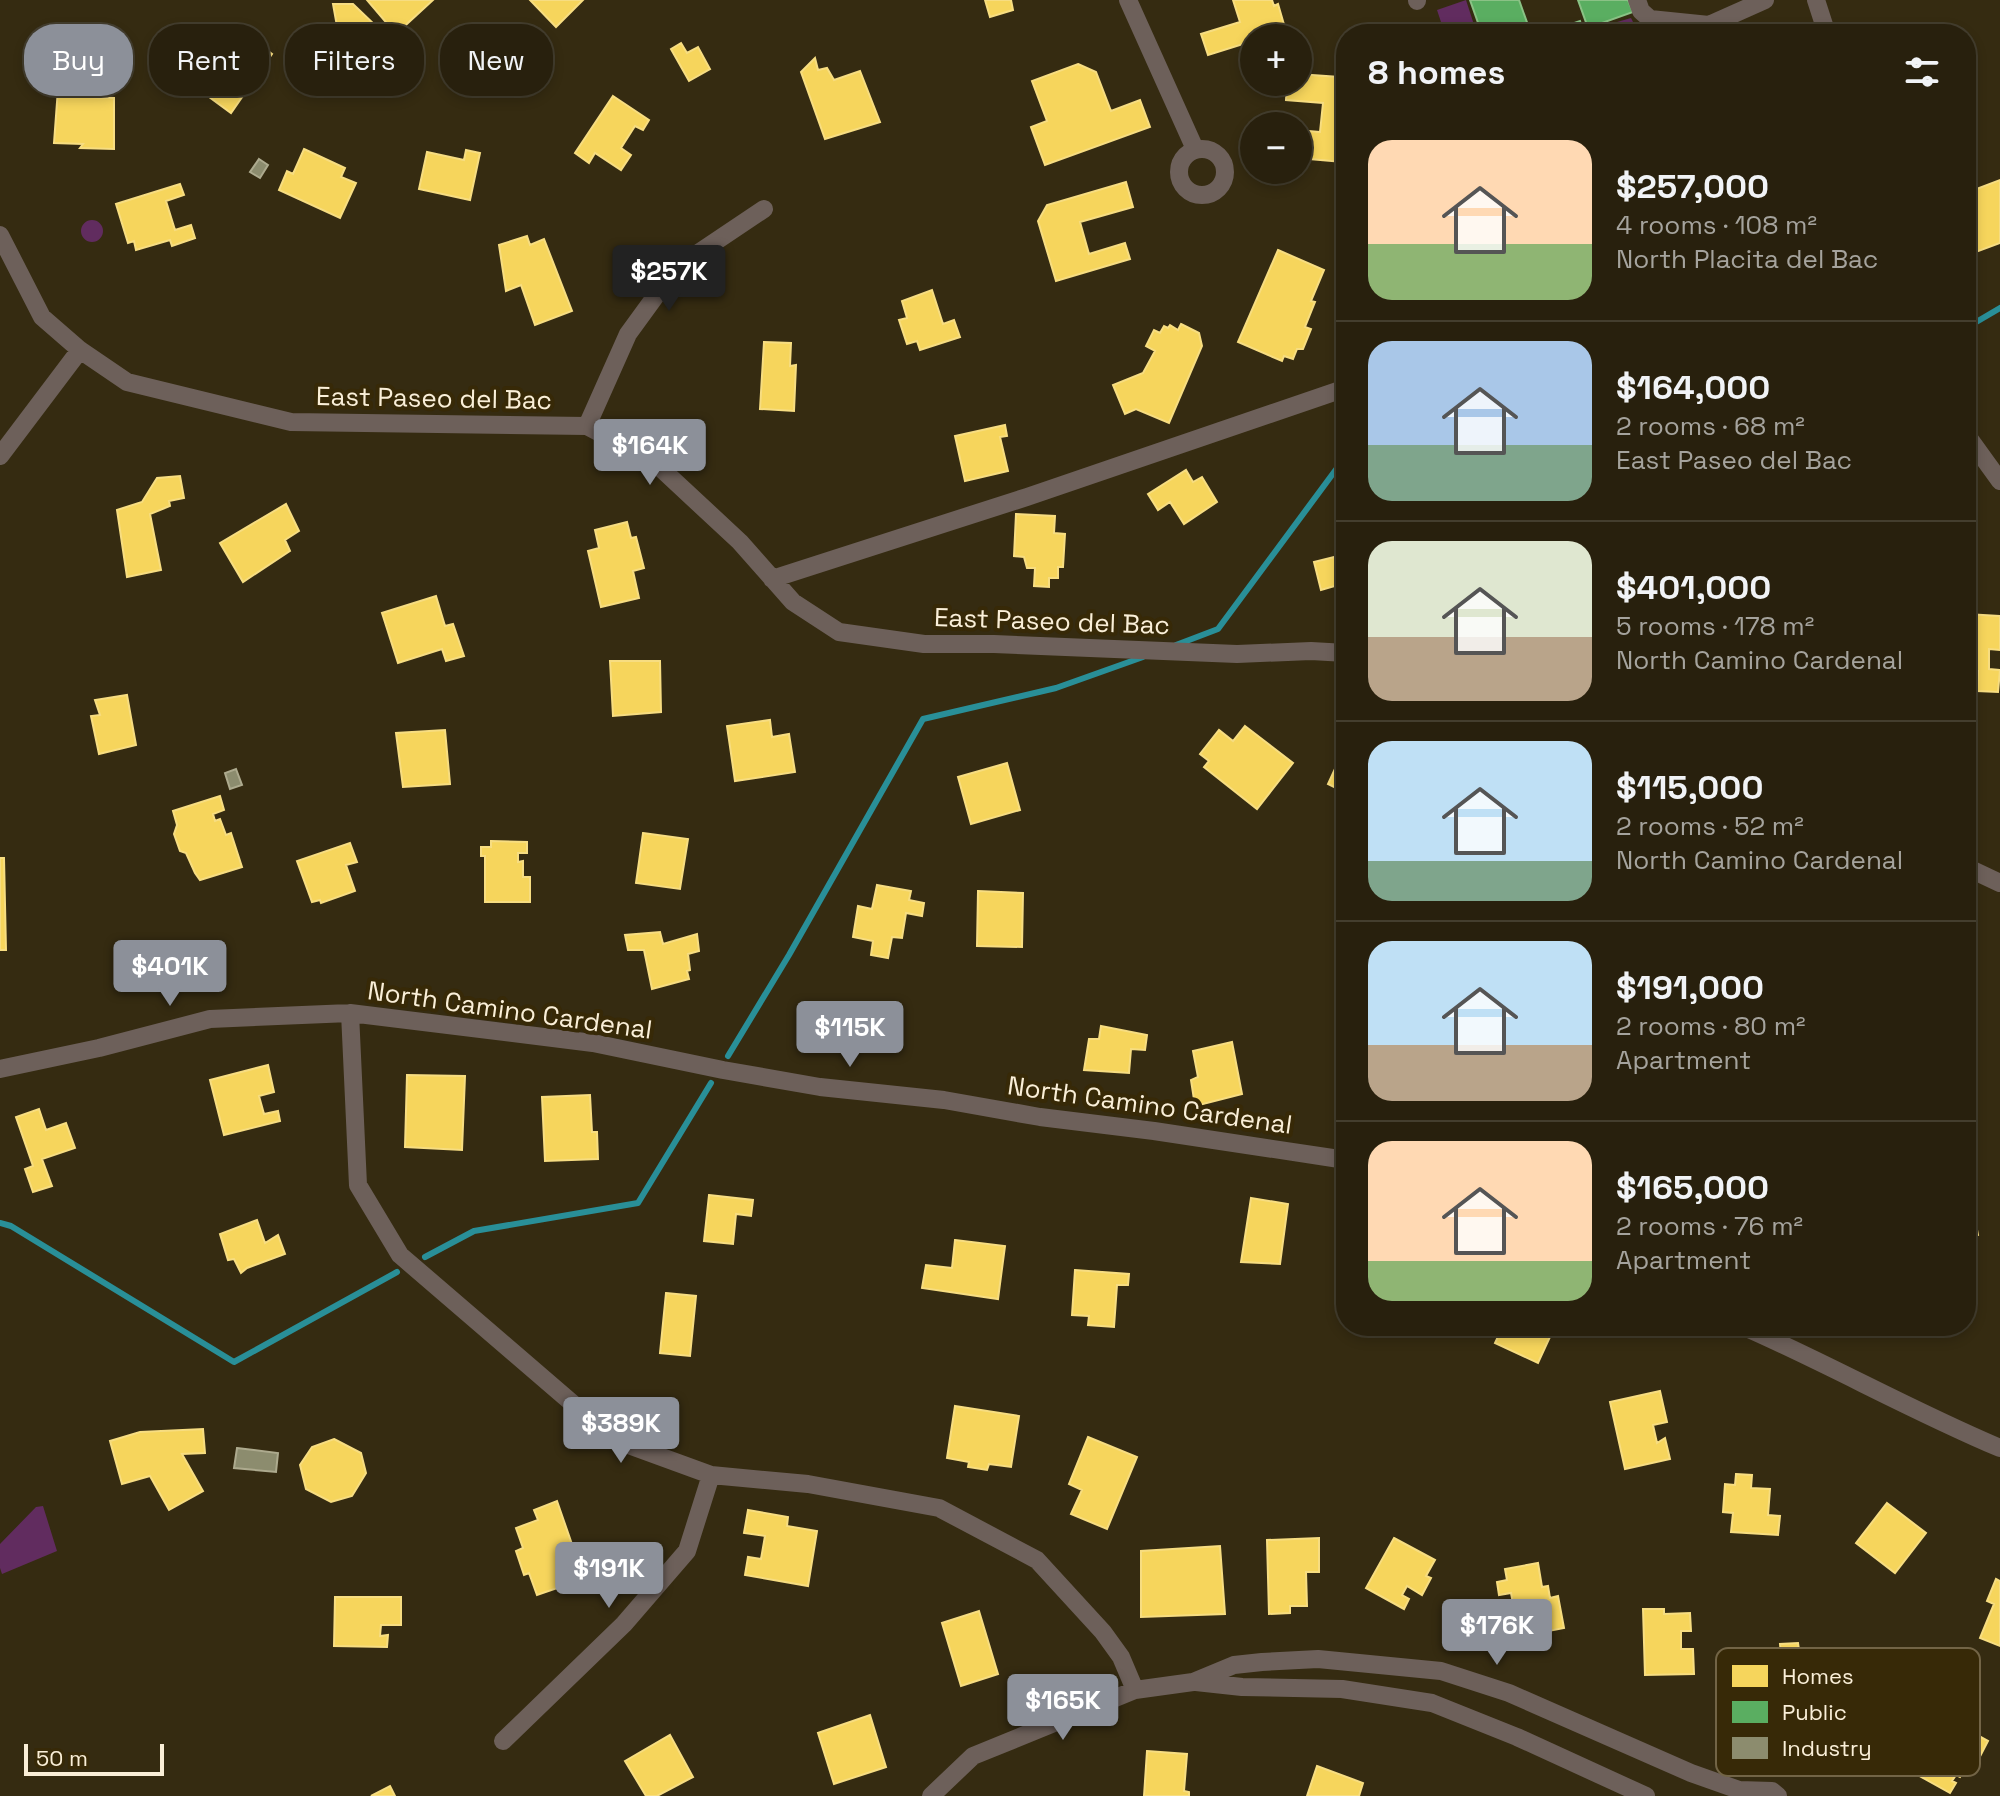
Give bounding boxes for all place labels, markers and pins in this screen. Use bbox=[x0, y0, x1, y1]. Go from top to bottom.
pin: $257K bbox=[613, 245, 725, 313]
pin: $164K bbox=[594, 419, 706, 487]
pin: $401K bbox=[114, 940, 226, 1008]
pin: $115K bbox=[794, 1001, 906, 1069]
pin: $389K bbox=[565, 1397, 677, 1465]
pin: $191K bbox=[553, 1542, 665, 1610]
pin: $176K bbox=[1441, 1599, 1553, 1667]
pin: $165K bbox=[1007, 1674, 1119, 1742]

